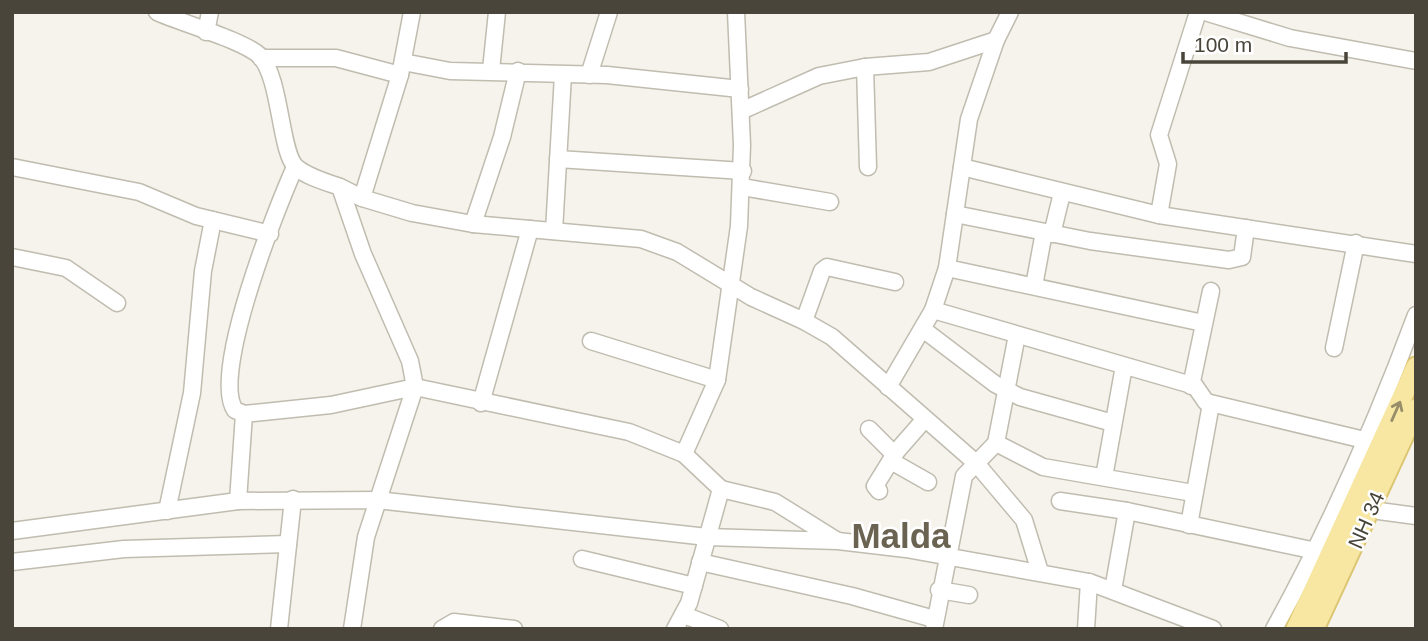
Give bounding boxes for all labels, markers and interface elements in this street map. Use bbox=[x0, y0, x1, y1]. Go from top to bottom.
scale bar bbox=[1183, 21, 1346, 65]
text: 100 m bbox=[1194, 33, 1252, 56]
one-way arrow bbox=[1390, 401, 1403, 422]
street label: NH 34 bbox=[1343, 488, 1389, 552]
district label: Malda bbox=[851, 516, 951, 555]

